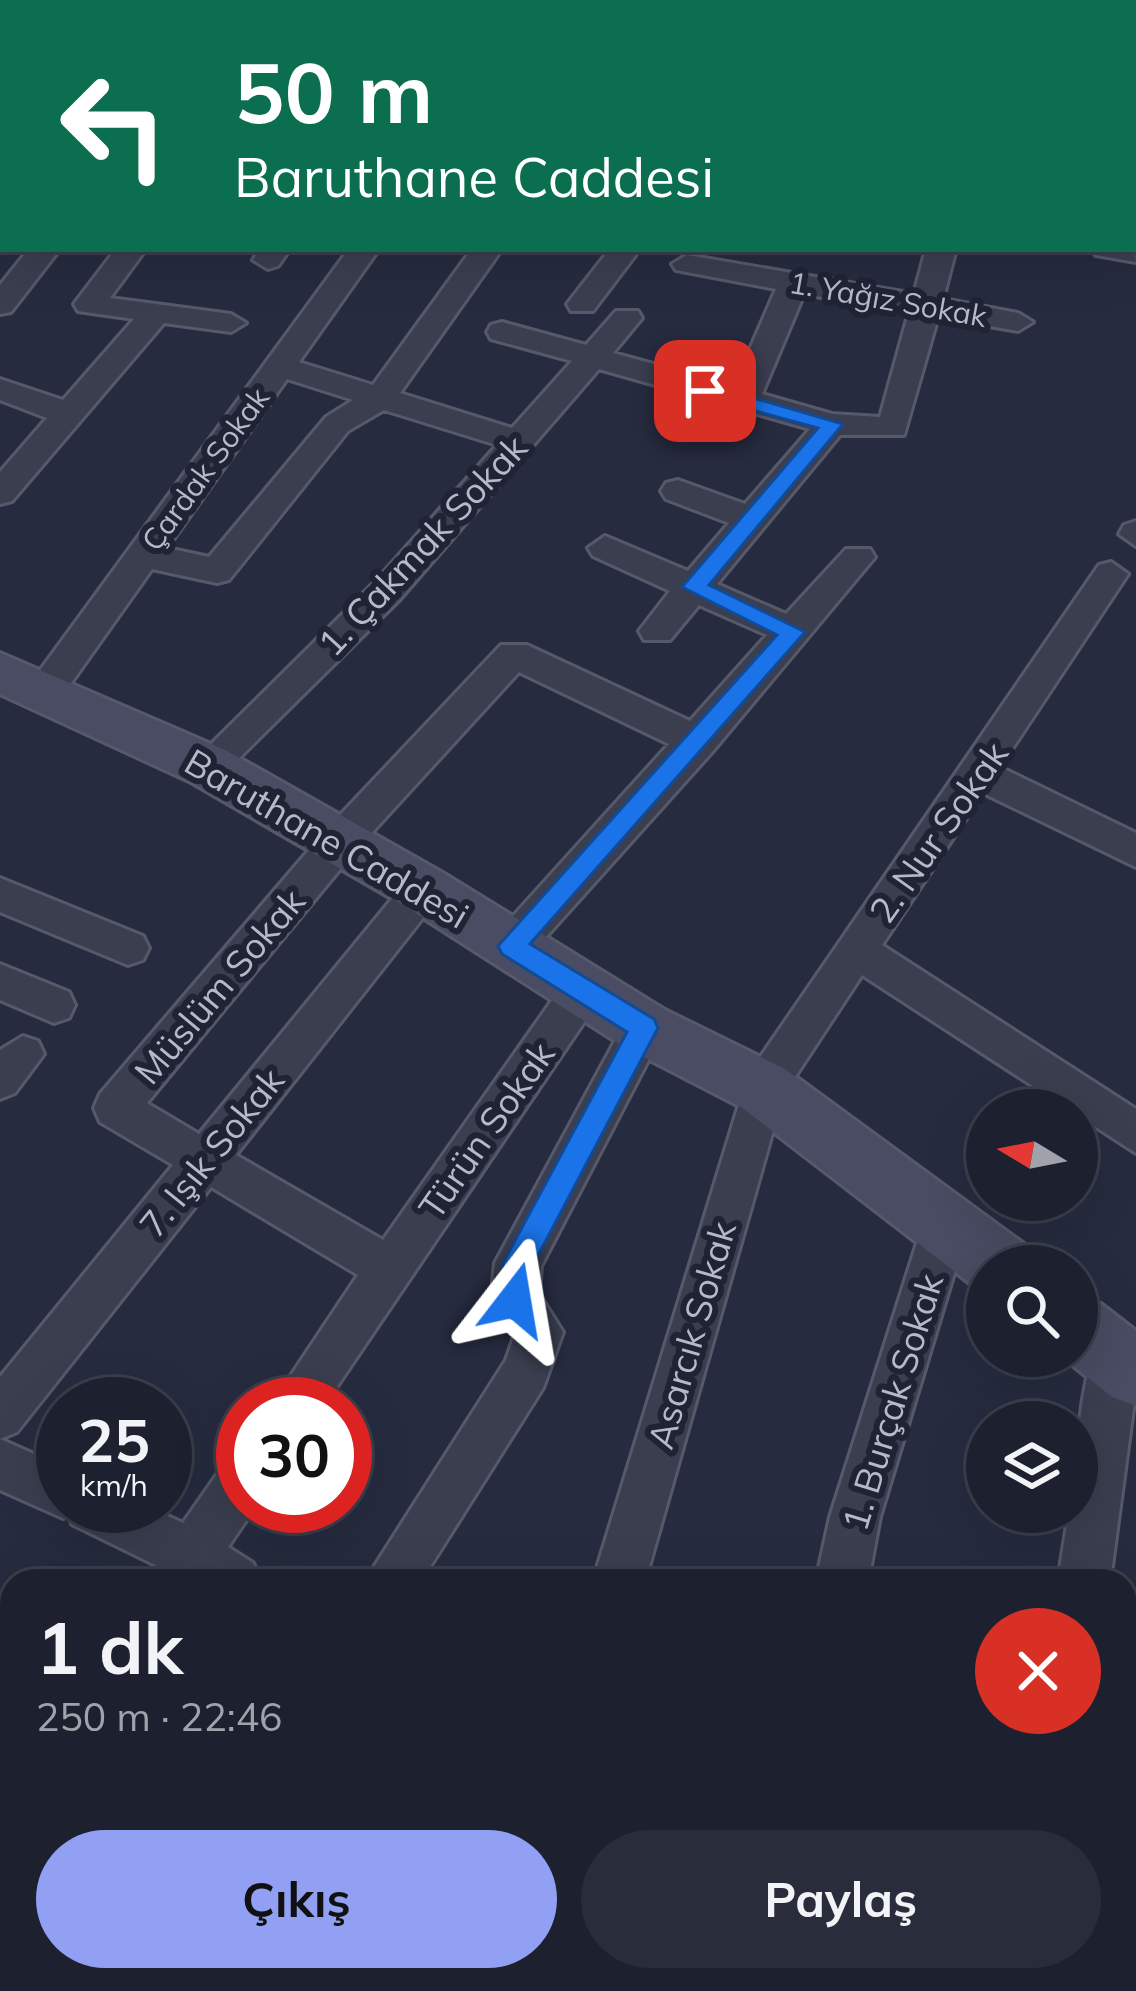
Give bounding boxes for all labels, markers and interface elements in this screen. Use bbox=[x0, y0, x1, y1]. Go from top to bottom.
text: 50 m bbox=[234, 39, 433, 144]
icon: left bbox=[36, 48, 192, 204]
text: Baruthane Caddesi bbox=[234, 143, 714, 211]
street label: 1. Yağız Sokak bbox=[786, 263, 990, 335]
pin bbox=[654, 340, 756, 442]
icon: arrive bbox=[672, 358, 738, 424]
street label: Çardak Sokak bbox=[133, 379, 277, 558]
street label: 1. Çakmak Sokak bbox=[308, 425, 536, 665]
street label: 2. Nur Sokak bbox=[859, 732, 1017, 931]
street label: Baruthane Caddesi bbox=[177, 738, 477, 938]
street label: Müslüm Sokak bbox=[124, 879, 314, 1093]
street label: Türün Sokak bbox=[409, 1032, 564, 1227]
street label: 7. Işık Sokak bbox=[129, 1058, 293, 1246]
north arrow bbox=[966, 1089, 1098, 1221]
map controls bbox=[966, 1089, 1098, 1533]
street label: Asarcık Sokak bbox=[637, 1216, 745, 1454]
position arrow bbox=[452, 1237, 578, 1363]
button: search bbox=[966, 1245, 1098, 1377]
street label: 1. Burçak Sokak bbox=[832, 1268, 953, 1536]
speed limit sign: 30 bbox=[216, 1377, 372, 1533]
button: layers bbox=[966, 1401, 1098, 1533]
text: 25 bbox=[78, 1402, 150, 1477]
text: km/h bbox=[80, 1466, 148, 1504]
text: 1 dk bbox=[36, 1602, 183, 1692]
button: close bbox=[975, 1608, 1101, 1734]
text: 250 m · 22:46 bbox=[36, 1692, 282, 1741]
button: Çıkış bbox=[36, 1830, 557, 1968]
button: Paylaş bbox=[581, 1830, 1101, 1968]

